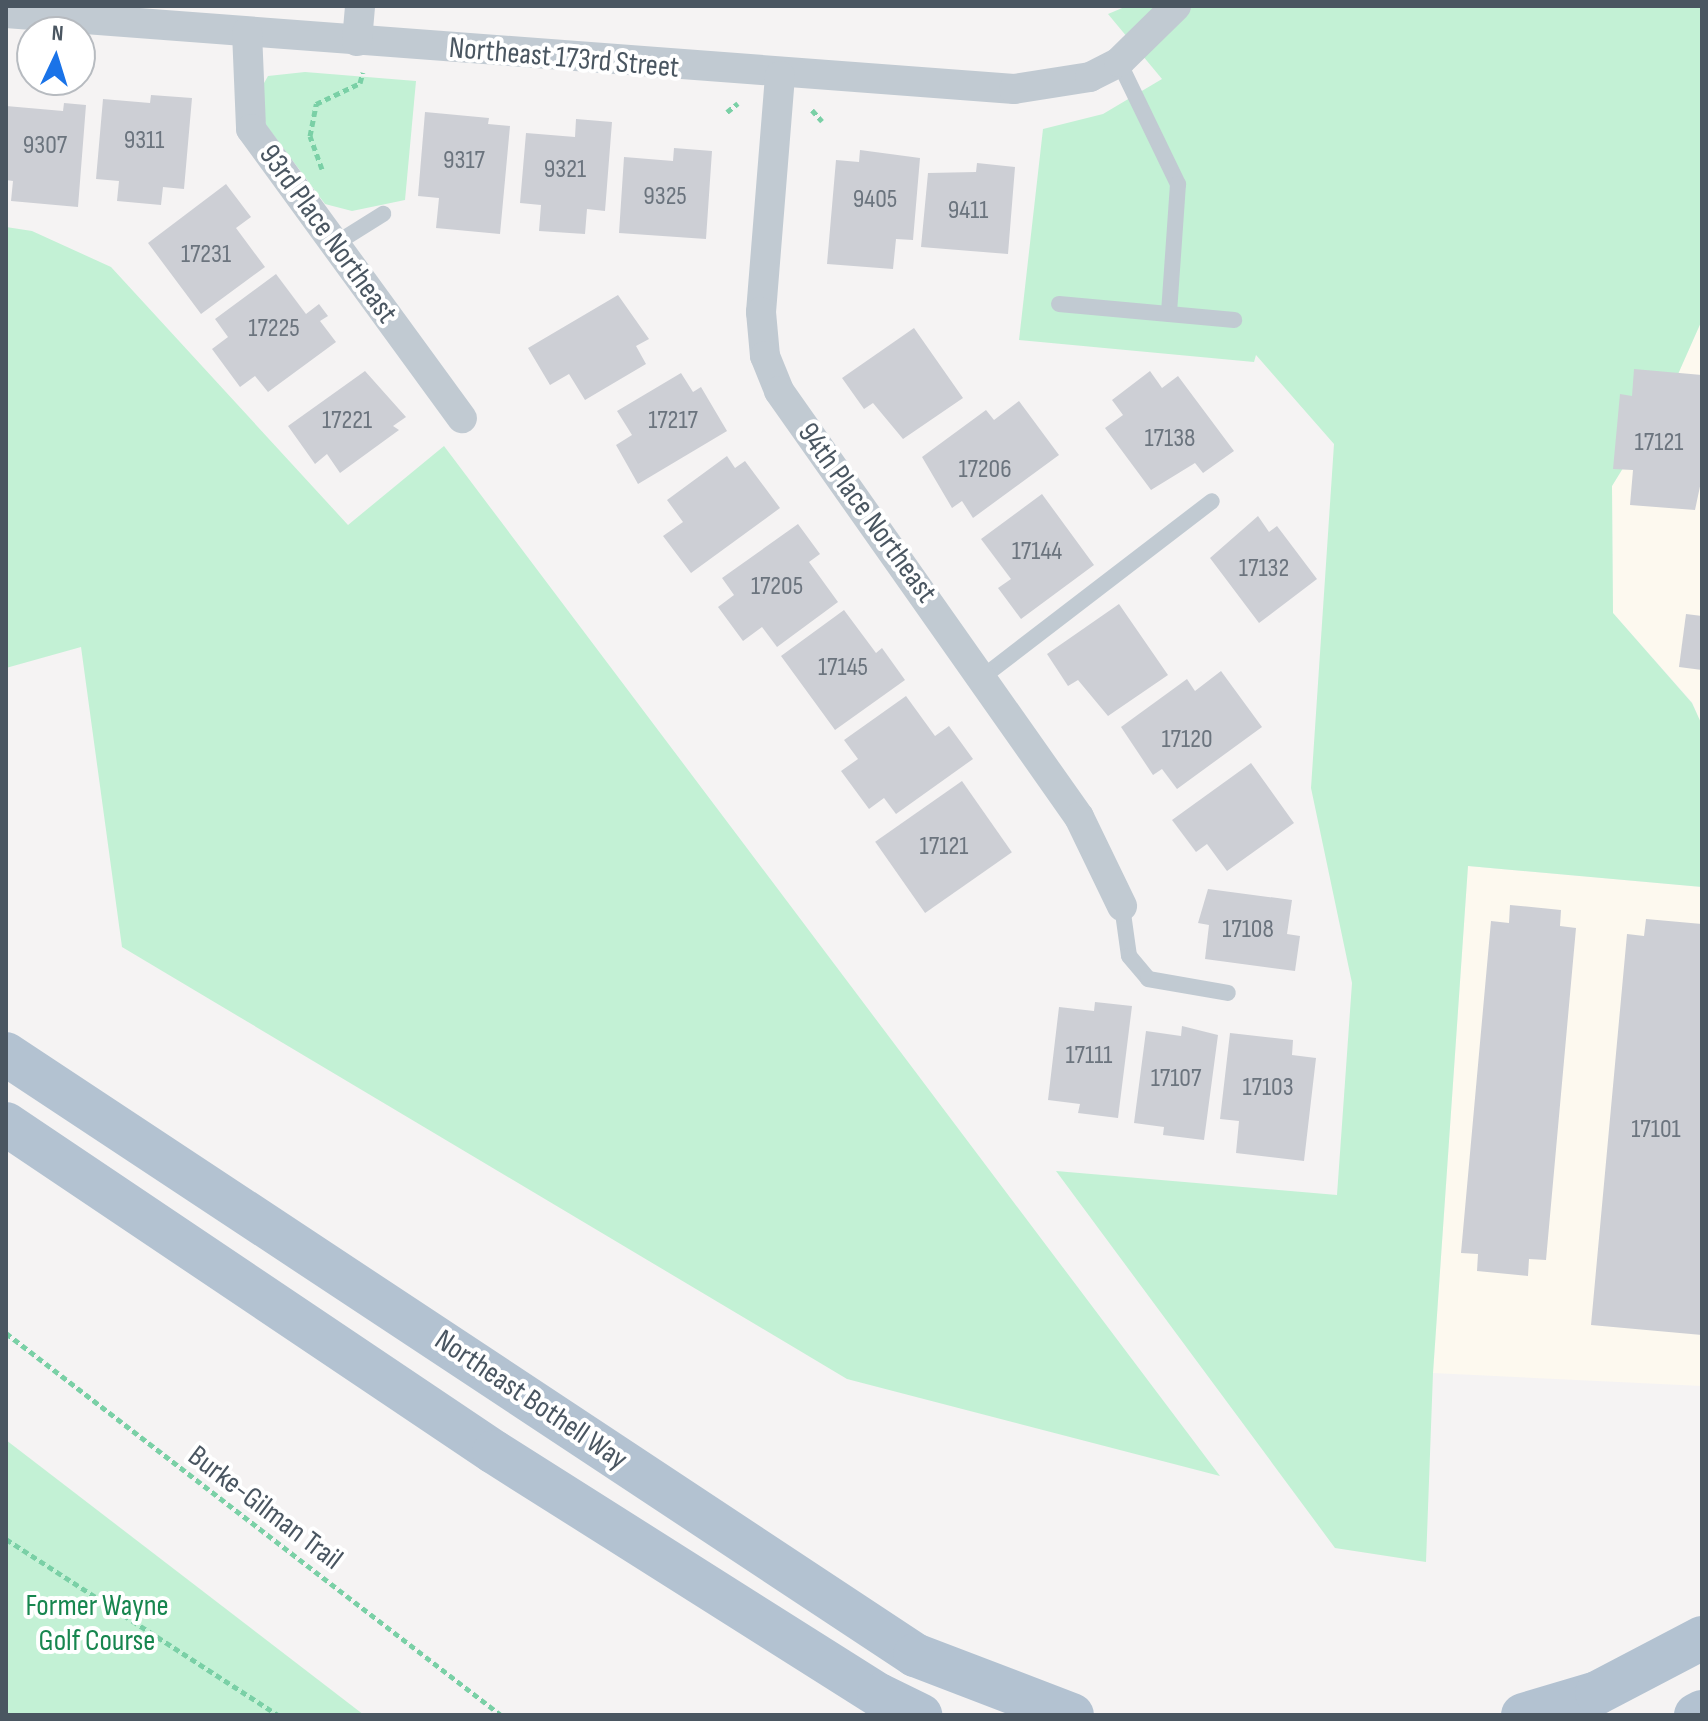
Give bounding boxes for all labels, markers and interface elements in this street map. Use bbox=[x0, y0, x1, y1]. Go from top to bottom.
north arrow bbox=[16, 16, 96, 96]
text: N bbox=[51, 20, 64, 47]
street label: Northeast 173rd Street bbox=[447, 30, 681, 86]
house number: 9311 bbox=[124, 125, 164, 157]
house number: 9307 bbox=[23, 130, 67, 162]
street label: 93rd Place Northeast bbox=[251, 138, 405, 330]
house number: 9317 bbox=[443, 145, 485, 177]
house number: 9321 bbox=[544, 154, 586, 186]
house number: 9325 bbox=[643, 181, 687, 213]
house number: 9405 bbox=[853, 184, 897, 216]
house number: 9411 bbox=[948, 195, 988, 227]
house number: 17231 bbox=[181, 239, 231, 271]
house number: 17225 bbox=[248, 313, 300, 345]
house number: 17221 bbox=[322, 405, 372, 437]
house number: 17217 bbox=[648, 405, 698, 437]
street label: 94th Place Northeast bbox=[790, 416, 944, 610]
house number: 17138 bbox=[1145, 423, 1195, 455]
house number: 17121 bbox=[1635, 427, 1683, 459]
house number: 17206 bbox=[958, 454, 1012, 486]
house number: 17144 bbox=[1012, 536, 1062, 568]
house number: 17132 bbox=[1239, 553, 1289, 585]
house number: 17205 bbox=[751, 571, 803, 603]
house number: 17145 bbox=[818, 652, 868, 684]
house number: 17120 bbox=[1161, 724, 1213, 756]
house number: 17121 bbox=[920, 831, 968, 863]
house number: 17108 bbox=[1222, 914, 1274, 946]
house number: 17111 bbox=[1066, 1040, 1112, 1072]
house number: 17107 bbox=[1151, 1063, 1201, 1095]
house number: 17103 bbox=[1242, 1072, 1294, 1104]
house number: 17101 bbox=[1631, 1114, 1681, 1146]
street label: Northeast Bothell Way bbox=[428, 1322, 634, 1478]
street label: Burke-Gilman Trail bbox=[181, 1438, 349, 1578]
park label: Former Wayne Golf Course bbox=[25, 1588, 169, 1658]

